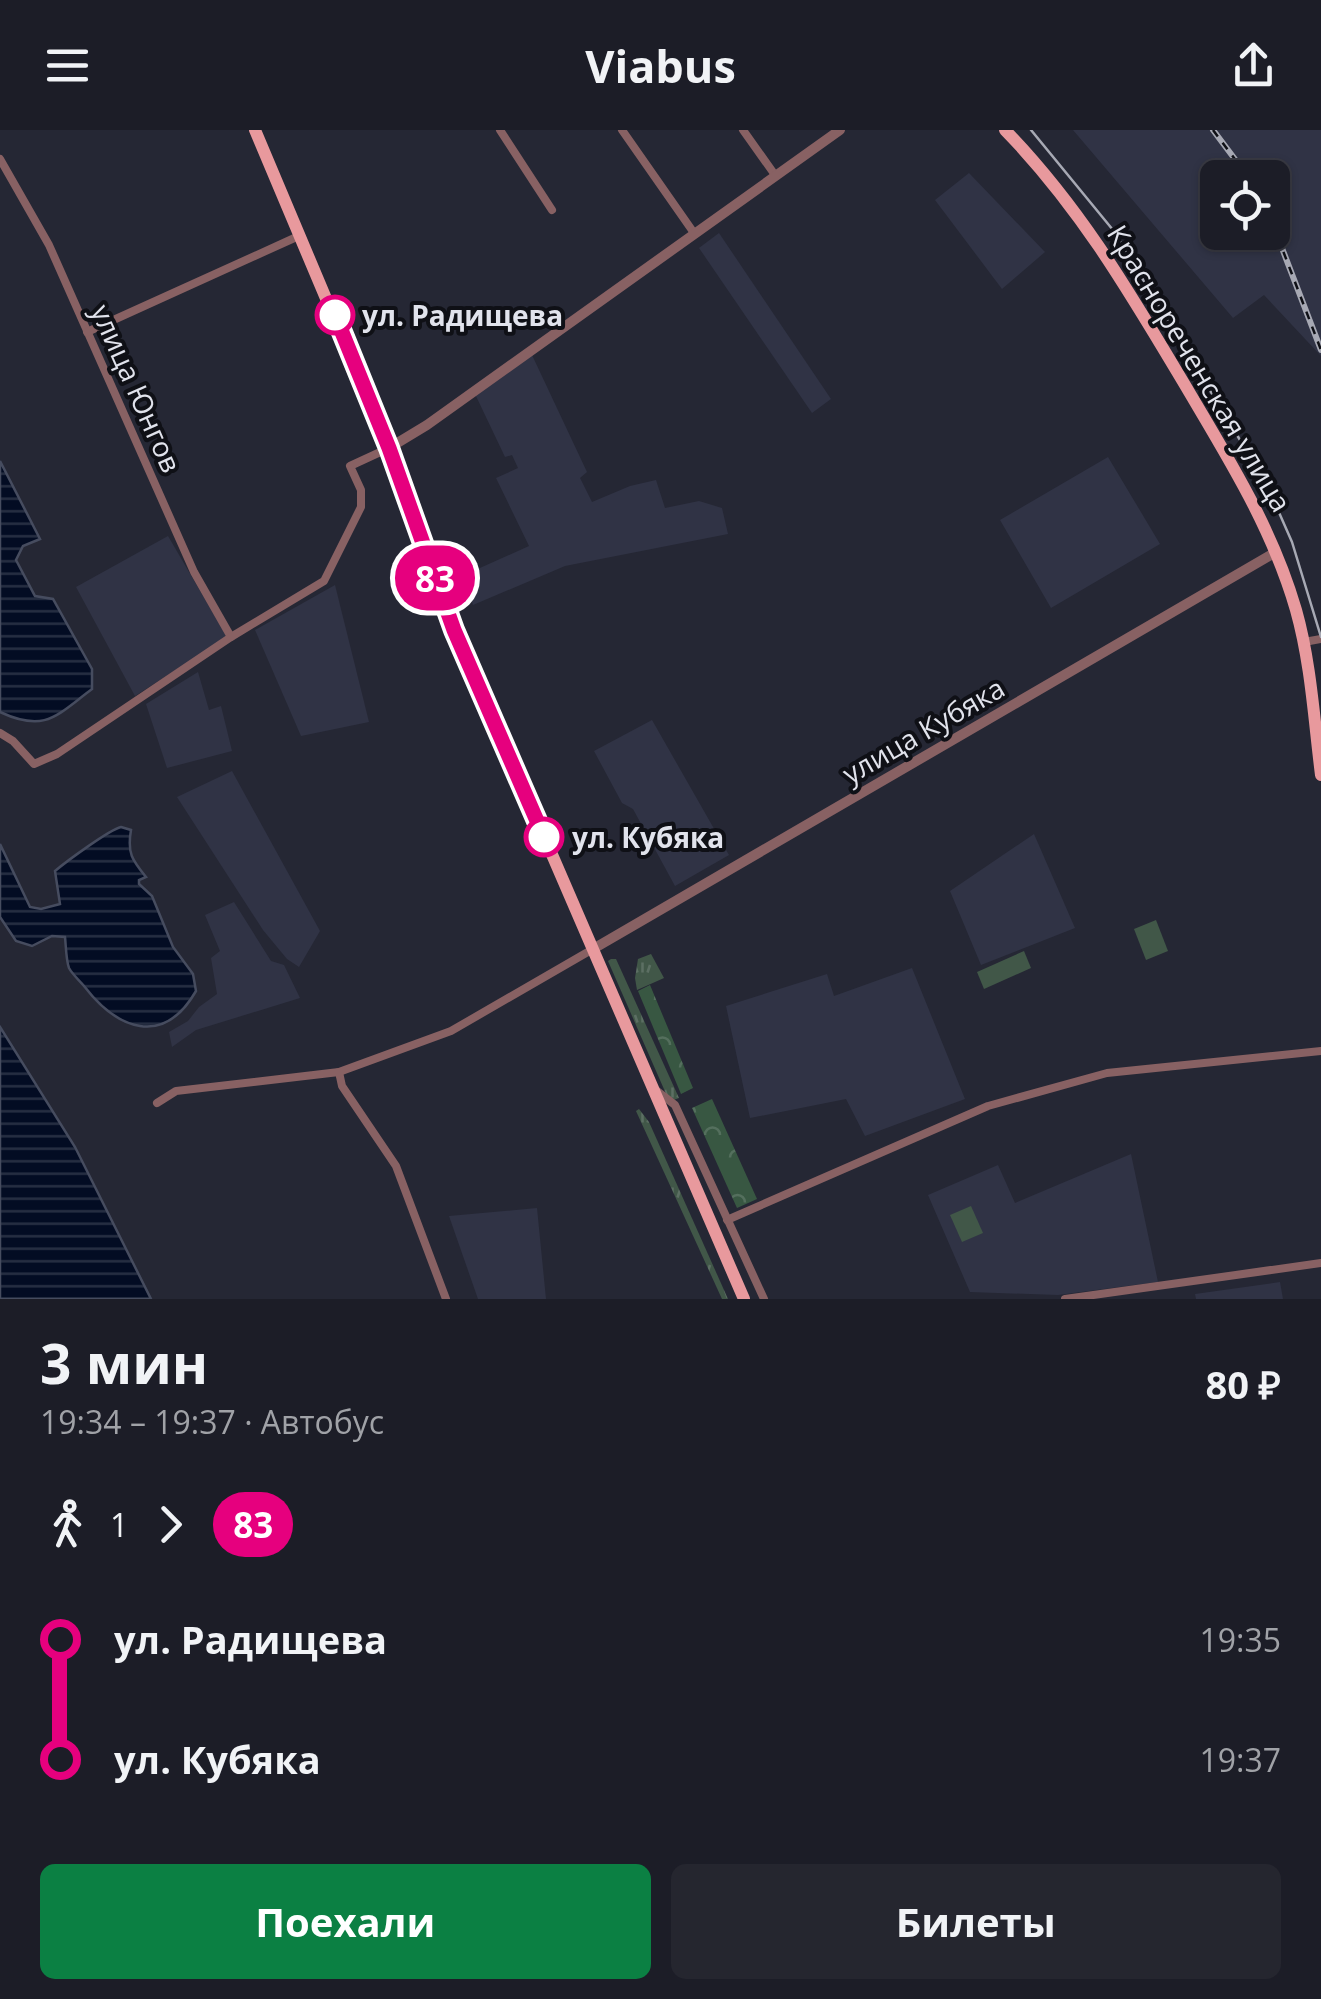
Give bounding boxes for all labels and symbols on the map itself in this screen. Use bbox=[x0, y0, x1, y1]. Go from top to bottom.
street label: Краснореченская улица bbox=[1099, 218, 1301, 518]
marker: ул. Радищева bbox=[316, 296, 354, 334]
place label: ул. Радищева bbox=[362, 296, 563, 334]
street label: улица Юнгов bbox=[83, 298, 191, 478]
line badge: 83 bbox=[390, 546, 480, 610]
street label: улица Кубяка bbox=[835, 668, 1011, 792]
marker: ул. Кубяка bbox=[525, 818, 563, 856]
place label: ул. Кубяка bbox=[572, 818, 724, 856]

